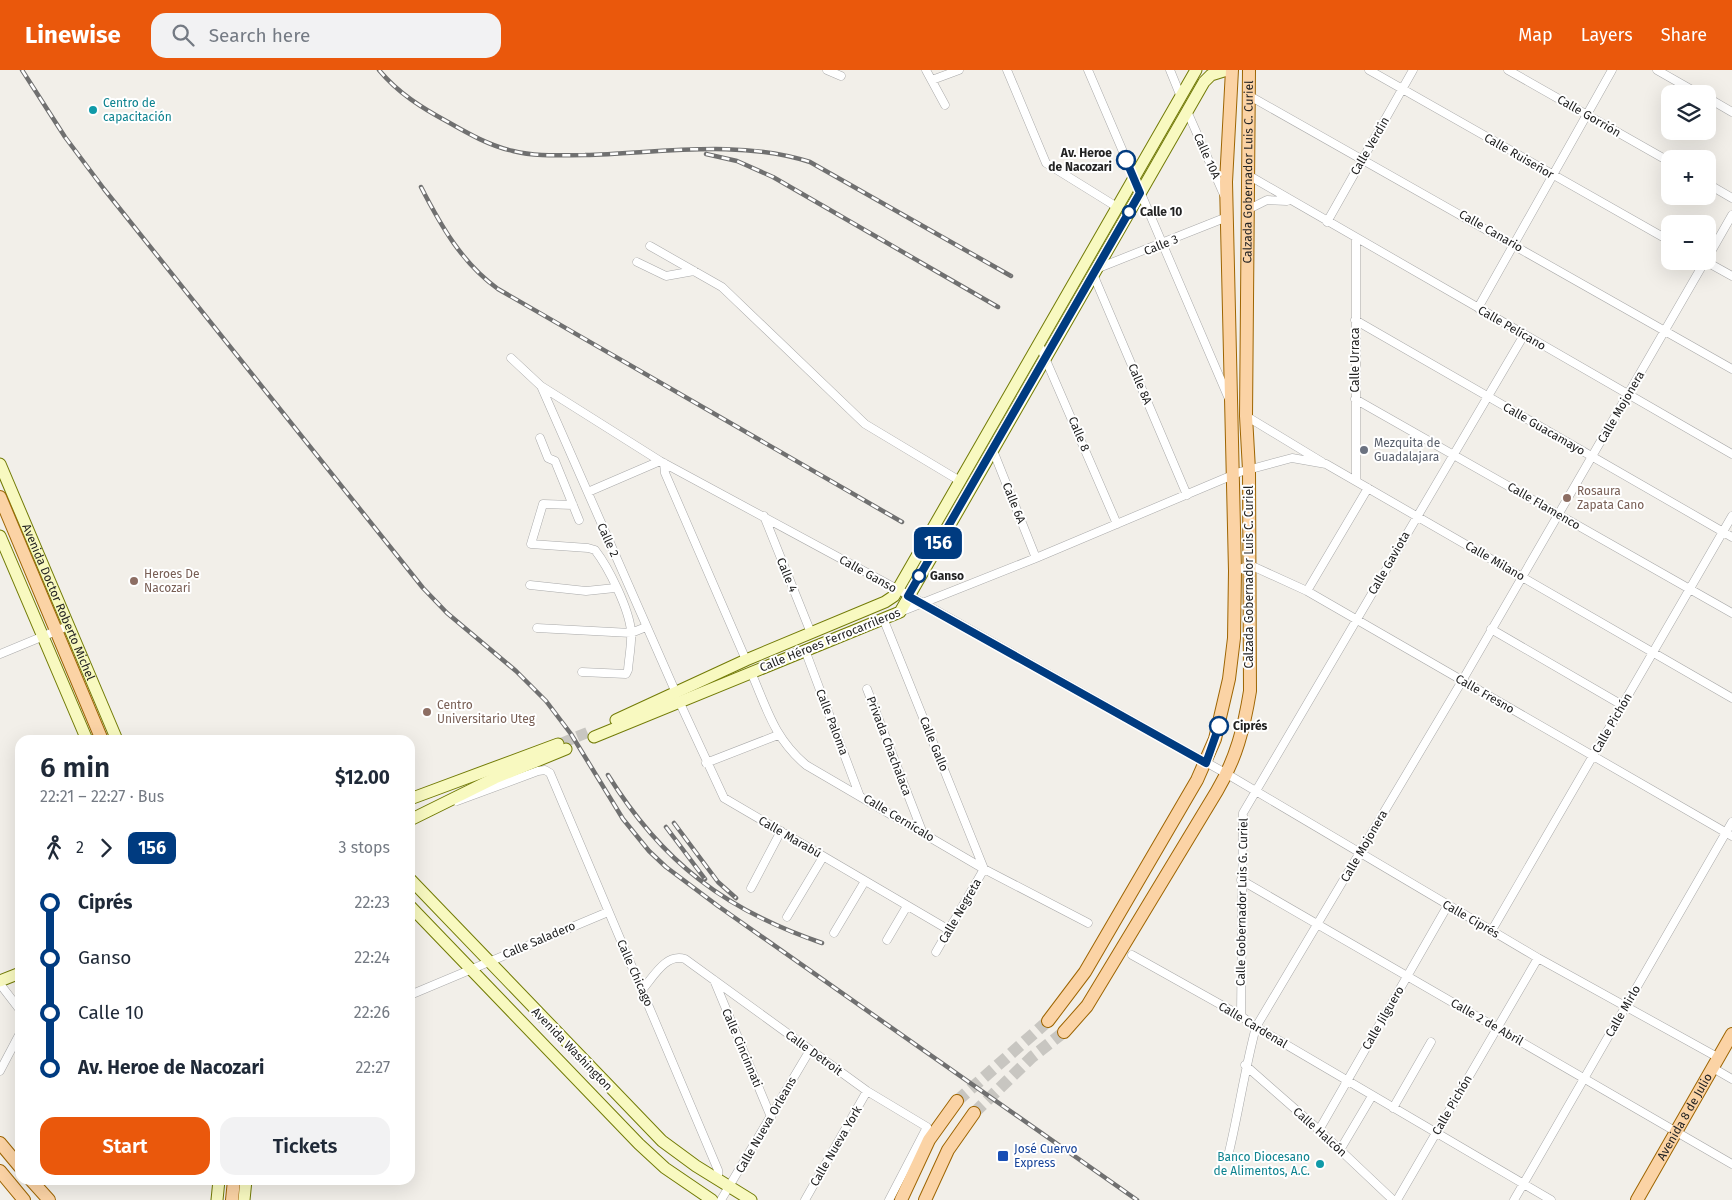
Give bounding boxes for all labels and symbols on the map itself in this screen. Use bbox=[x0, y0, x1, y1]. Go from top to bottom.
street label: Calzada Gobernador Luis C. Curiel bbox=[1240, 80, 1256, 264]
street label: Calle Gorrión bbox=[1555, 92, 1623, 140]
place label: Centro de capacitación bbox=[103, 96, 172, 124]
marker: Centro de capacitación bbox=[87, 104, 99, 116]
street label: Calle Verdín bbox=[1348, 115, 1392, 177]
street label: Calle Ruiseñor bbox=[1482, 130, 1557, 182]
street label: Calle 10A bbox=[1191, 131, 1223, 181]
place label: Av. Heroe de Nacozari bbox=[1048, 146, 1112, 174]
marker: Av. Heroe de Nacozari bbox=[1116, 150, 1136, 170]
marker: Calle 10 bbox=[1122, 205, 1136, 219]
place label: Calle 10 bbox=[1140, 205, 1182, 219]
street label: Calle Canario bbox=[1457, 207, 1525, 255]
street label: Calle 3 bbox=[1142, 232, 1180, 258]
street label: Calle Pelícano bbox=[1476, 303, 1548, 353]
street label: Calle Urraca bbox=[1348, 327, 1362, 393]
street label: Calle 8A bbox=[1125, 361, 1155, 407]
street label: Calle Mojonera bbox=[1595, 369, 1647, 445]
street label: Calle Guacamayo bbox=[1500, 400, 1588, 458]
street label: Calle 8 bbox=[1065, 415, 1093, 454]
place label: Mezquita de Guadalajara bbox=[1374, 436, 1440, 464]
marker: Mezquita de Guadalajara bbox=[1358, 444, 1370, 456]
street label: Calle Flamenco bbox=[1505, 479, 1583, 533]
street label: Calle 6A bbox=[999, 480, 1029, 526]
place label: Rosaura Zapata Cano bbox=[1577, 484, 1644, 512]
street label: Calzada Gobernador Luis C. Curiel bbox=[1242, 485, 1256, 668]
marker: Rosaura Zapata Cano bbox=[1561, 492, 1573, 504]
street label: Calle 2 bbox=[594, 521, 622, 559]
street label: Avenida Doctor Roberto Michel bbox=[19, 522, 98, 683]
line badge: 156 bbox=[909, 527, 967, 559]
street label: Calle Gaviota bbox=[1365, 529, 1413, 597]
street label: Calle Milano bbox=[1463, 538, 1527, 584]
street label: Calle Ganso bbox=[837, 552, 899, 596]
street label: Calle 4 bbox=[774, 556, 800, 595]
place label: Heroes De Nacozari bbox=[144, 567, 200, 595]
marker: Ganso bbox=[912, 569, 926, 583]
place label: Ganso bbox=[930, 569, 964, 583]
marker: Heroes De Nacozari bbox=[128, 575, 140, 587]
street label: Calle Héroes Ferrocarrileros bbox=[758, 605, 903, 675]
street label: Calle Fresno bbox=[1453, 672, 1517, 716]
street label: Calle Paloma bbox=[813, 687, 851, 757]
street label: Calle Pichón bbox=[1589, 691, 1635, 755]
street label: Privada Chachalaca bbox=[864, 694, 914, 798]
place label: Centro Universitario Uteg bbox=[437, 698, 536, 726]
marker: Centro Universitario Uteg bbox=[421, 706, 433, 718]
street label: Calle Gallo bbox=[917, 715, 951, 773]
marker: Ciprés bbox=[1209, 716, 1229, 736]
place label: Ciprés bbox=[1233, 719, 1268, 733]
street label: Calle Cernícalo bbox=[861, 791, 937, 845]
street label: Calle Mojonera bbox=[1338, 808, 1390, 884]
street label: Calle Marabú bbox=[756, 813, 824, 861]
street label: Calle Gobernador Luis G. Curiel bbox=[1234, 817, 1250, 986]
street label: Calle Negreta bbox=[936, 876, 984, 946]
street label: Calle Ciprés bbox=[1440, 897, 1502, 941]
street label: Calle Saladero bbox=[501, 918, 577, 962]
street label: Calle Chicago bbox=[614, 937, 656, 1009]
street label: Calle Mirlo bbox=[1603, 983, 1643, 1039]
street label: Calle Jilguero bbox=[1359, 984, 1407, 1052]
street label: Calle 2 de Abril bbox=[1448, 996, 1526, 1049]
street label: Calle Cardenal bbox=[1216, 999, 1290, 1051]
street label: Avenida Washington bbox=[529, 1005, 615, 1093]
street label: Calle Cincinnati bbox=[719, 1006, 765, 1090]
street label: Calle Detroit bbox=[783, 1028, 846, 1079]
street label: Avenida 8 de Julio bbox=[1654, 1071, 1715, 1163]
street label: Calle Pichón bbox=[1429, 1073, 1475, 1137]
street label: Calle Nueva Orleans bbox=[733, 1074, 799, 1176]
street label: Calle Nueva York bbox=[807, 1103, 865, 1189]
street label: Calle Halcón bbox=[1290, 1104, 1350, 1160]
place label: José Cuervo Express bbox=[1014, 1142, 1078, 1170]
marker: José Cuervo Express bbox=[996, 1149, 1010, 1163]
place label: Banco Diocesano de Alimentos, A.C. bbox=[1213, 1150, 1310, 1178]
marker: Banco Diocesano de Alimentos, A.C. bbox=[1314, 1158, 1326, 1170]

